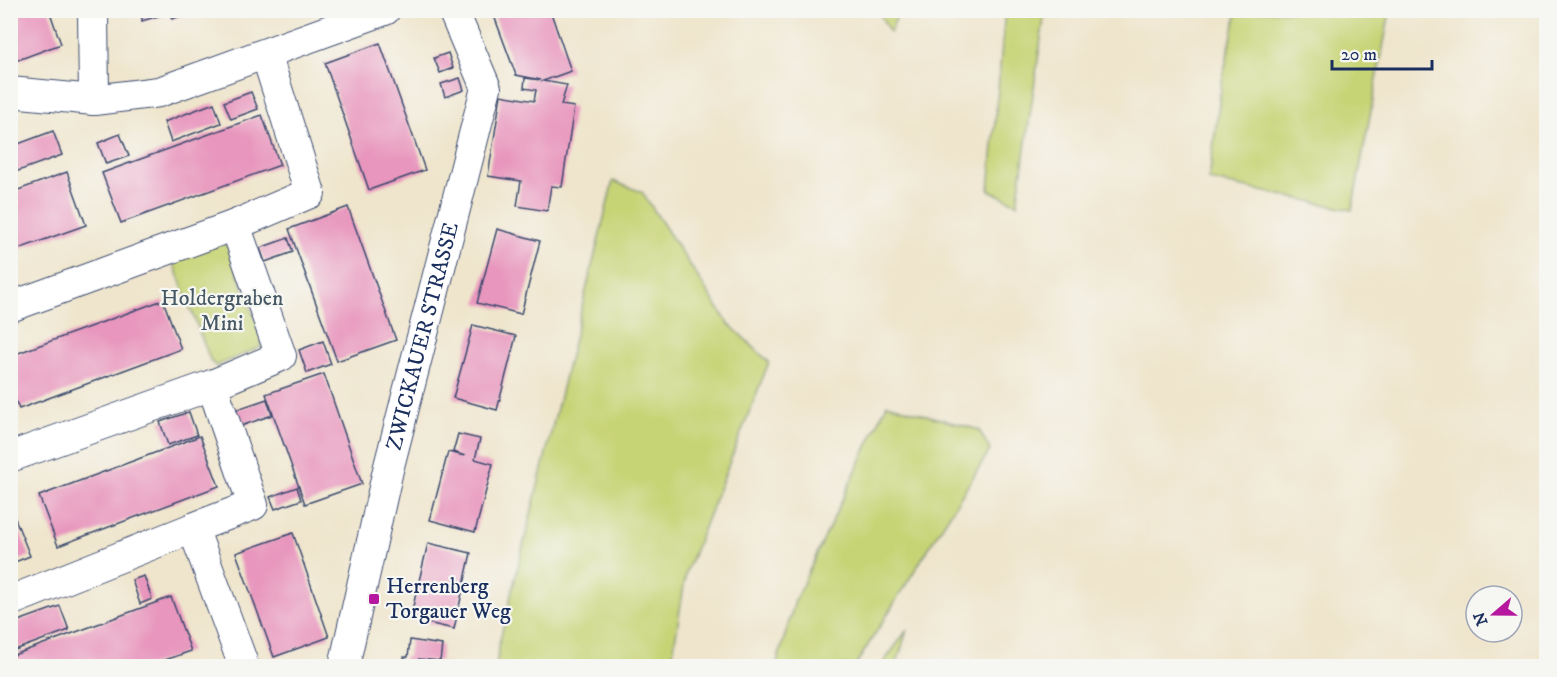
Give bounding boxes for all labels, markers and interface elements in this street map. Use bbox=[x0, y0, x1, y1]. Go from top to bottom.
scale bar bbox=[1332, 33, 1432, 71]
text: 20 m bbox=[1341, 44, 1377, 66]
street label: ZWICKAUER STRASSE bbox=[380, 219, 465, 453]
park label: Holdergraben Mini bbox=[161, 285, 284, 337]
place label: Herrenberg Torgauer Weg bbox=[386, 573, 511, 625]
north arrow bbox=[1464, 584, 1524, 644]
marker: Herrenberg Torgauer Weg bbox=[367, 592, 381, 606]
text: N bbox=[1469, 609, 1492, 628]

